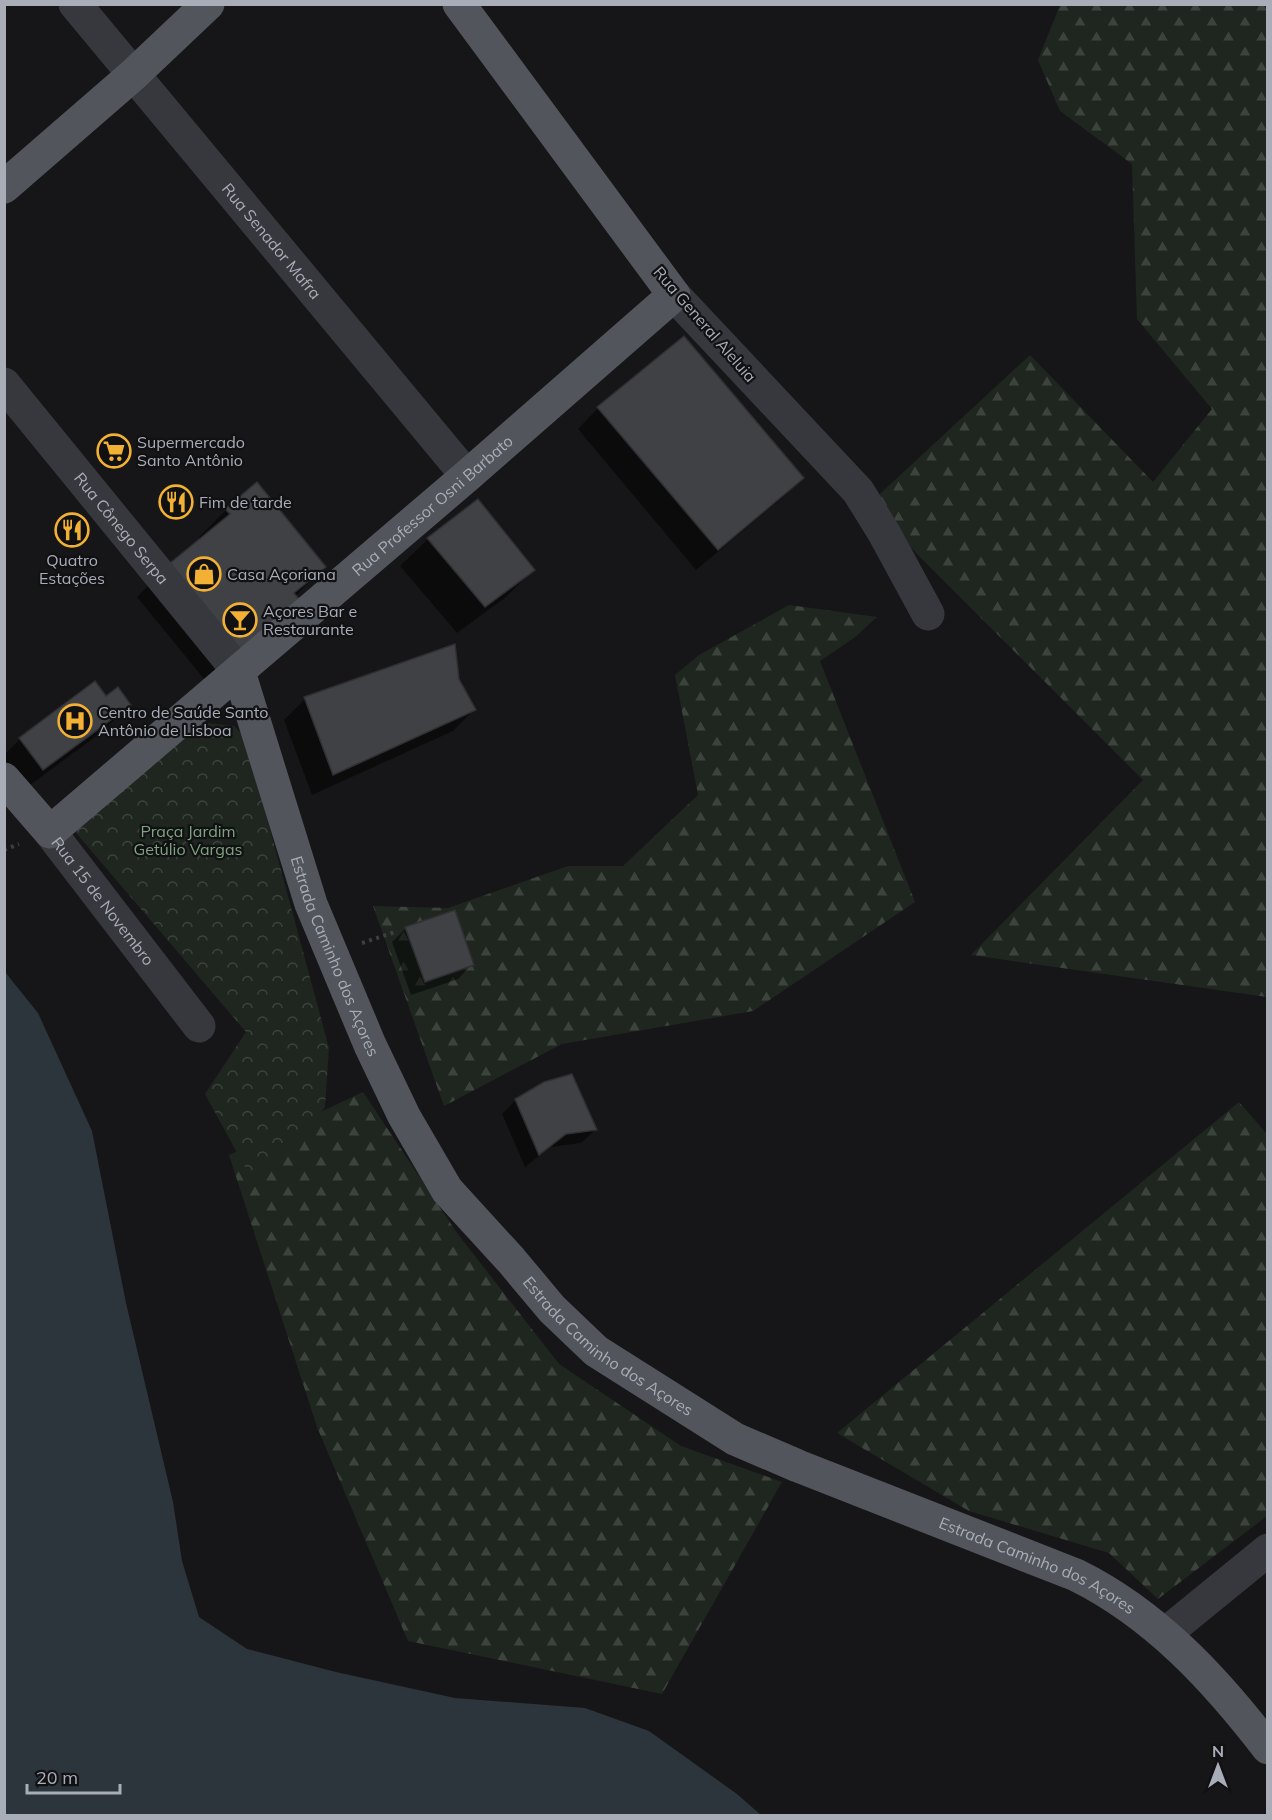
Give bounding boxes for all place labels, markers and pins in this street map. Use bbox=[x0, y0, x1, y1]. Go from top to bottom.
place label: Supermercado Santo Antônio bbox=[137, 432, 245, 470]
supermarket icon: Supermercado Santo Antônio bbox=[96, 433, 132, 469]
restaurant icon: Fim de tarde bbox=[158, 484, 194, 520]
place label: Fim de tarde bbox=[199, 492, 292, 512]
restaurant icon: Quatro Estações bbox=[54, 512, 90, 548]
place label: Quatro Estações bbox=[39, 550, 105, 588]
shop icon: Casa Açoriana bbox=[186, 556, 222, 592]
place label: Casa Açoriana bbox=[227, 564, 336, 584]
place label: Açores Bar e Restaurante bbox=[263, 601, 357, 639]
bar icon: Açores Bar e Restaurante bbox=[222, 602, 258, 638]
place label: Centro de Saúde Santo Antônio de Lisboa bbox=[98, 702, 268, 740]
hospital icon: Centro de Saúde Santo Antônio de Lisboa bbox=[57, 703, 93, 739]

